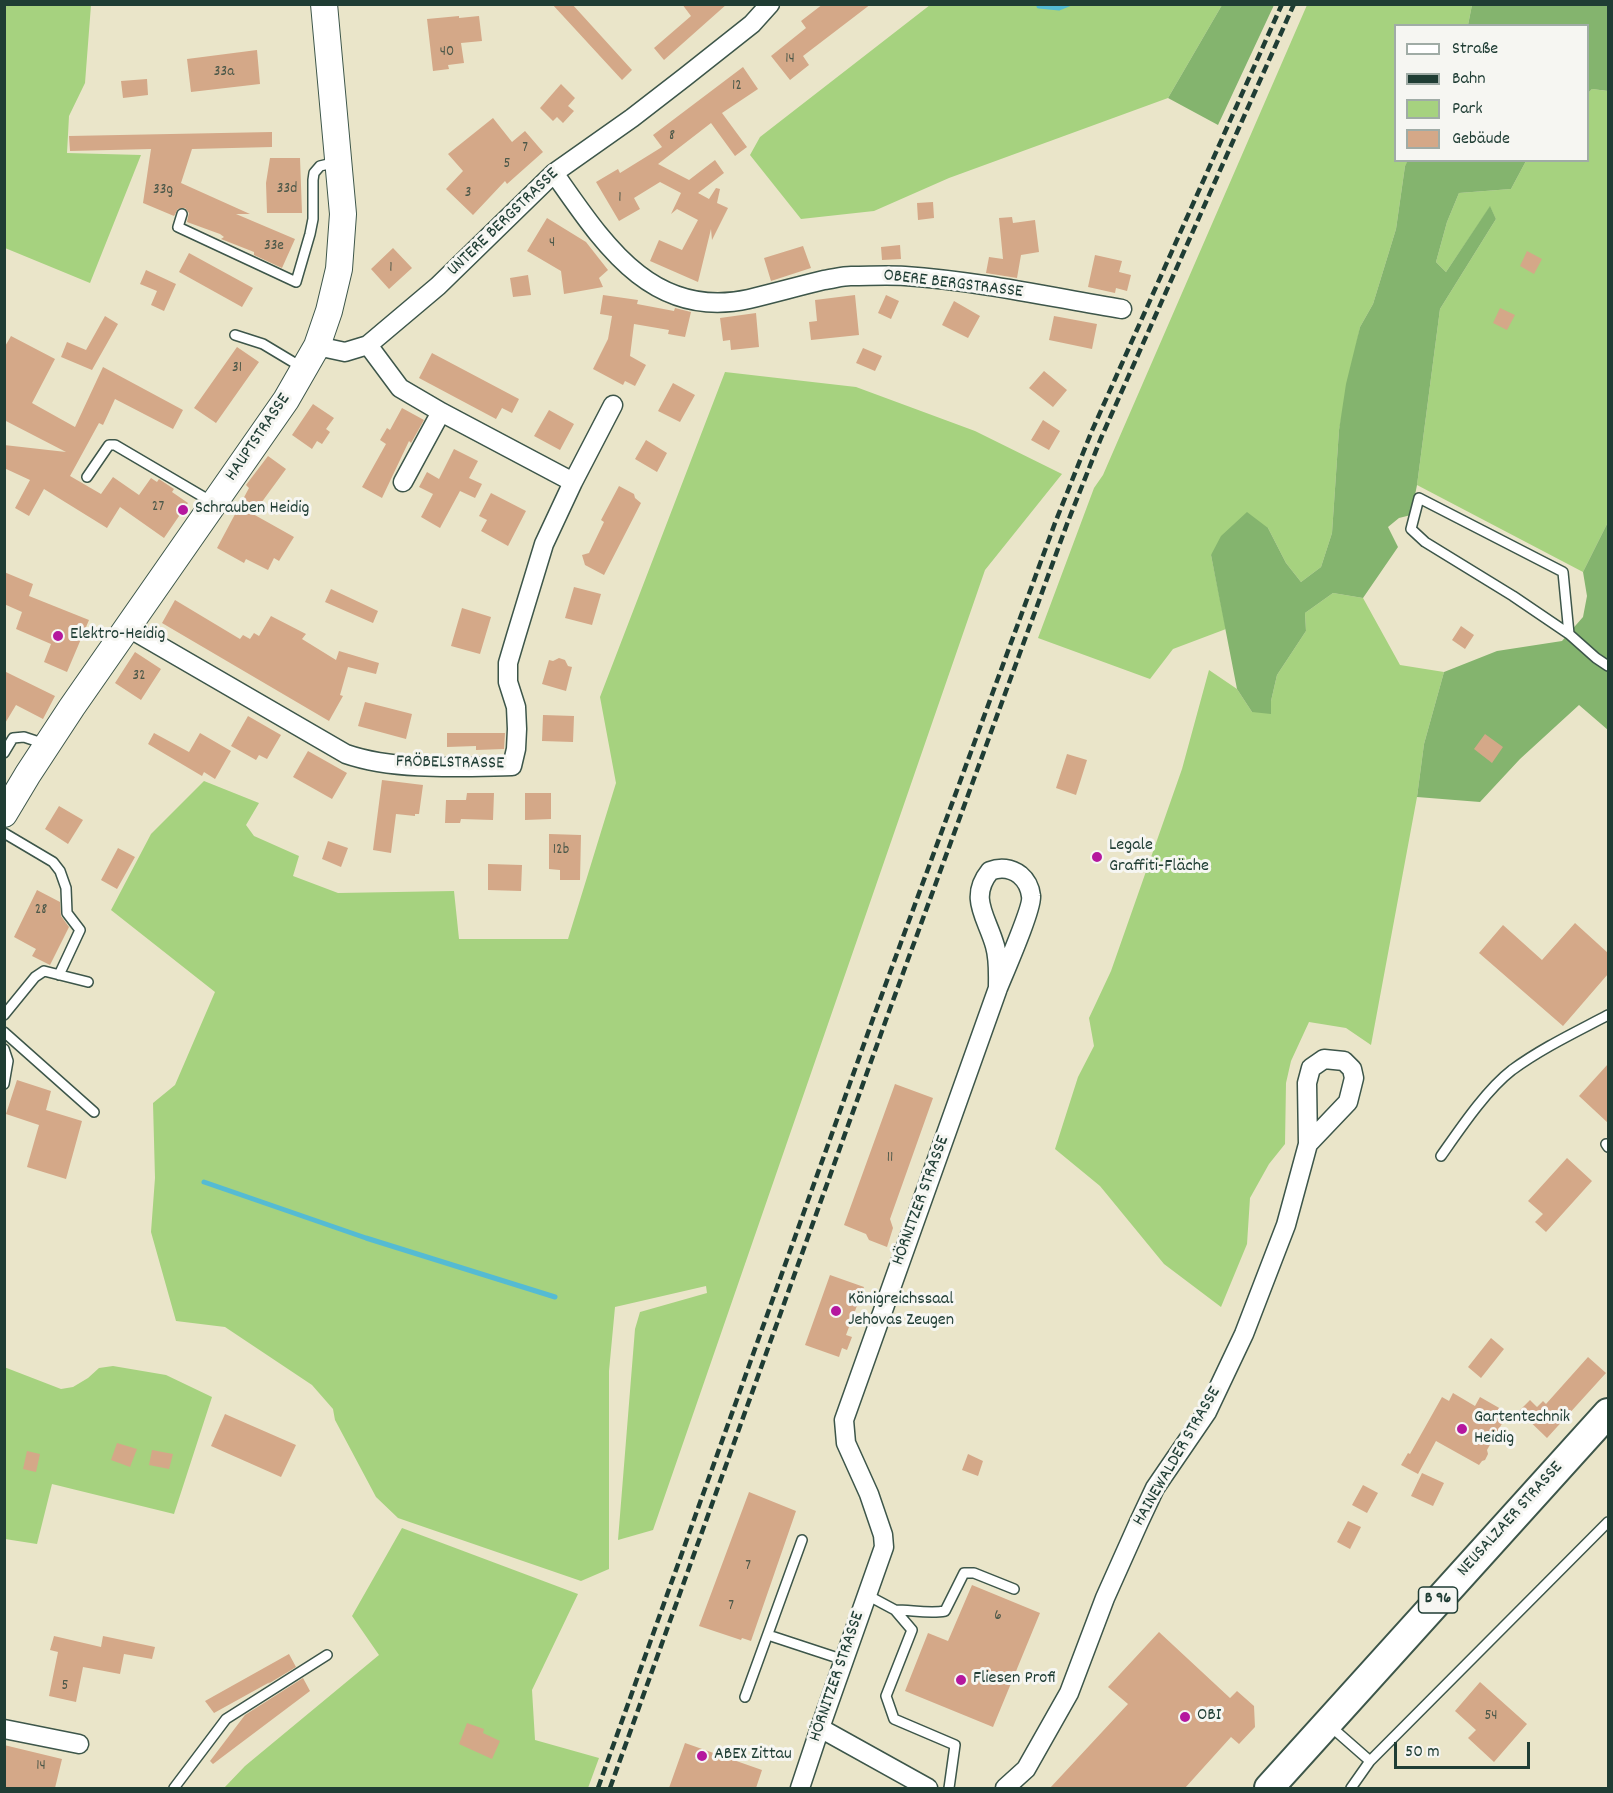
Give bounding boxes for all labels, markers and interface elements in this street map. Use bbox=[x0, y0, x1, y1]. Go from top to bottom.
legend bbox=[1394, 24, 1589, 162]
text: Straße bbox=[1452, 37, 1498, 62]
house number: 40 bbox=[440, 44, 454, 62]
house number: 14 bbox=[785, 51, 795, 69]
house number: 33a bbox=[214, 64, 234, 82]
text: Bahn bbox=[1452, 67, 1486, 92]
house number: 12 bbox=[732, 78, 742, 96]
text: Park bbox=[1452, 97, 1483, 122]
text: Gebäude bbox=[1452, 127, 1510, 152]
house number: 8 bbox=[669, 128, 675, 146]
house number: 7 bbox=[522, 140, 528, 158]
house number: 5 bbox=[504, 156, 510, 174]
street label: UNTERE BERGSTRASSE bbox=[444, 164, 564, 282]
house number: 33d bbox=[277, 181, 297, 199]
house number: 33g bbox=[153, 182, 173, 200]
house number: 3 bbox=[465, 185, 471, 203]
house number: 1 bbox=[618, 190, 622, 208]
house number: 4 bbox=[549, 235, 555, 253]
house number: 33e bbox=[264, 238, 284, 256]
house number: 1 bbox=[389, 260, 393, 278]
street label: OBERE BERGSTRASSE bbox=[882, 266, 1024, 304]
house number: 31 bbox=[232, 360, 242, 378]
street label: HAUPTSTRASSE bbox=[222, 390, 296, 486]
house number: 27 bbox=[152, 499, 164, 517]
place label: Schrauben Heidig bbox=[195, 499, 309, 521]
marker: Schrauben Heidig bbox=[176, 503, 190, 517]
place label: Elektro-Heidig bbox=[70, 625, 165, 647]
marker: Elektro-Heidig bbox=[51, 629, 65, 643]
house number: 32 bbox=[132, 668, 146, 686]
street label: FRÖBELSTRASSE bbox=[396, 752, 504, 776]
place label: Legale Graffiti-Fläche bbox=[1109, 836, 1209, 878]
house number: 12b bbox=[553, 842, 569, 860]
marker: Legale Graffiti-Fläche bbox=[1090, 850, 1104, 864]
house number: 28 bbox=[35, 902, 47, 920]
street label: HÖRNITZER STRASSE bbox=[889, 1133, 955, 1269]
house number: 11 bbox=[887, 1150, 893, 1168]
place label: Königreichssaal Jehovas Zeugen bbox=[848, 1290, 954, 1332]
marker: Königreichssaal Jehovas Zeugen bbox=[829, 1304, 843, 1318]
street label: HAINEWALDER STRASSE bbox=[1129, 1383, 1227, 1531]
place label: Gartentechnik Heidig bbox=[1474, 1408, 1570, 1450]
marker: Gartentechnik Heidig bbox=[1455, 1422, 1469, 1436]
street label: NEUSALZAER STRASSE bbox=[1454, 1458, 1568, 1582]
house number: 7 bbox=[745, 1558, 751, 1576]
road number: B 96 bbox=[1418, 1587, 1458, 1613]
house number: 7 bbox=[728, 1598, 734, 1616]
house number: 6 bbox=[994, 1608, 1002, 1626]
street label: HÖRNITZER STRASSE bbox=[806, 1609, 870, 1745]
place label: Fliesen Profi bbox=[973, 1669, 1056, 1691]
marker: Fliesen Profi bbox=[954, 1673, 968, 1687]
house number: 5 bbox=[62, 1678, 68, 1696]
place label: OBI bbox=[1197, 1706, 1221, 1728]
house number: 54 bbox=[1484, 1708, 1498, 1726]
marker: OBI bbox=[1178, 1710, 1192, 1724]
scale bar bbox=[1397, 1730, 1534, 1768]
text: 50 m bbox=[1405, 1740, 1440, 1765]
place label: ABEX Zittau bbox=[714, 1745, 792, 1767]
marker: ABEX Zittau bbox=[695, 1749, 709, 1763]
house number: 14 bbox=[36, 1758, 46, 1776]

